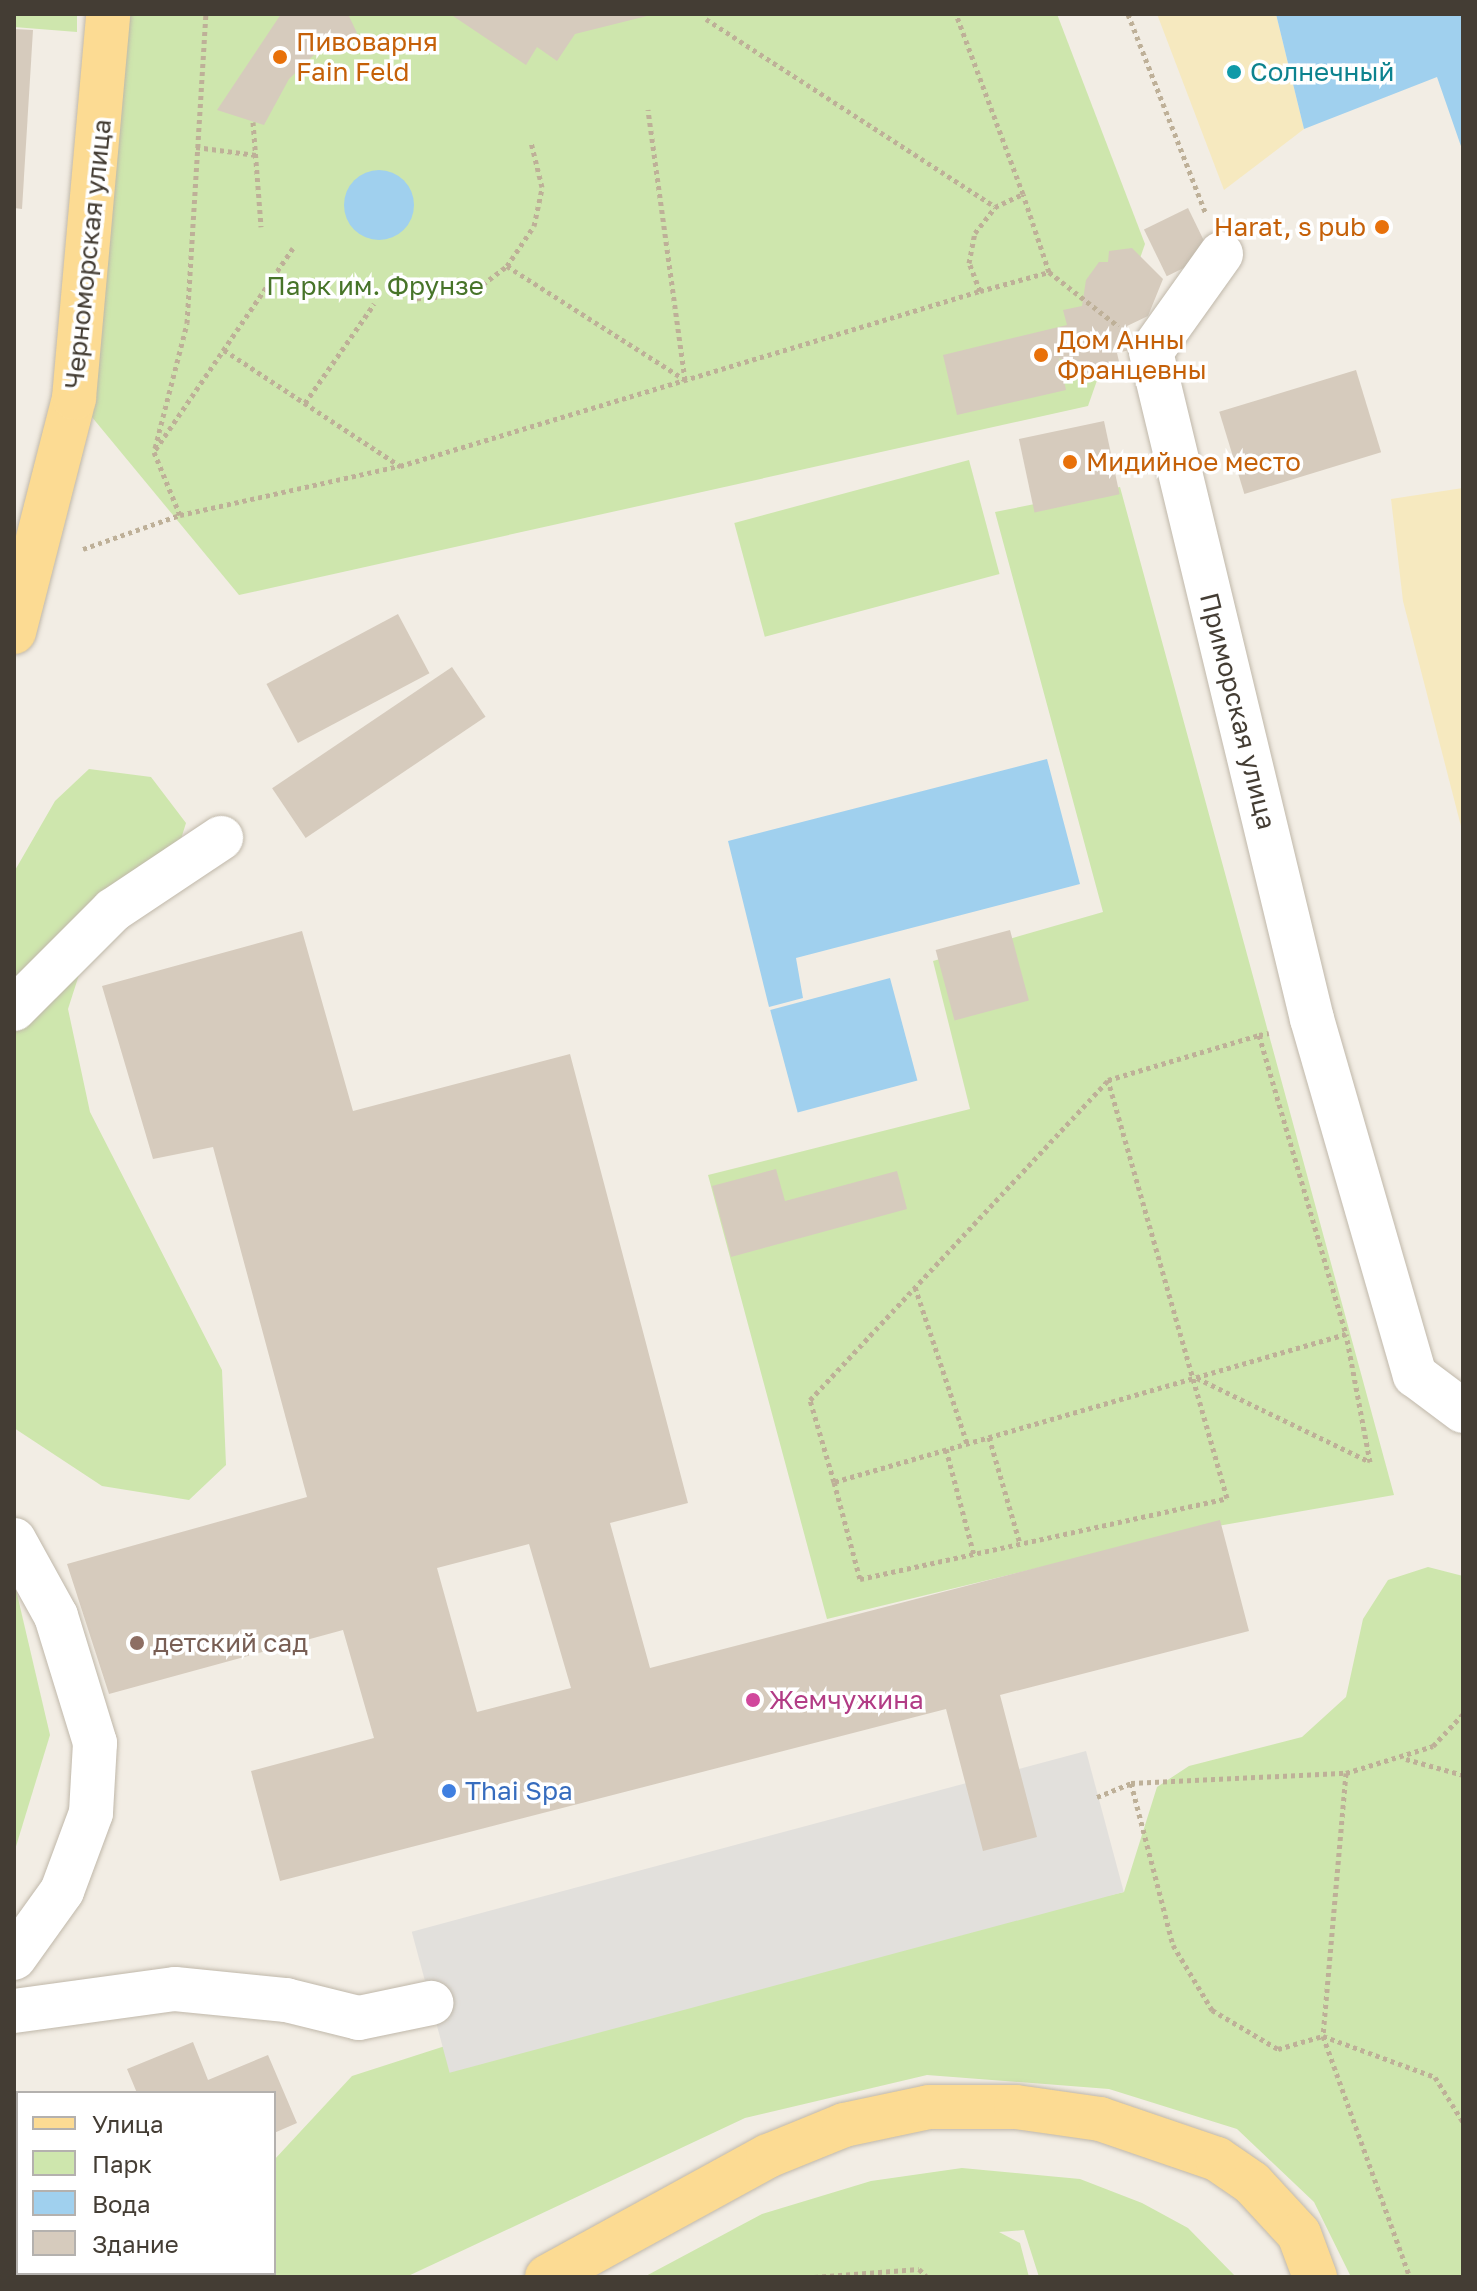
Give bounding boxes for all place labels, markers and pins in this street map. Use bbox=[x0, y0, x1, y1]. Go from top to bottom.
place label: Пивоварня Fain Feld bbox=[296, 26, 438, 88]
marker: Пивоварня Fain Feld bbox=[271, 48, 289, 66]
place label: Солнечный bbox=[1250, 56, 1394, 88]
marker: Солнечный bbox=[1225, 63, 1243, 81]
place label: Harat, s pub bbox=[1214, 211, 1366, 243]
marker: Harat, s pub bbox=[1373, 218, 1391, 236]
place label: Дом Анны Францевны bbox=[1057, 324, 1207, 386]
marker: Дом Анны Францевны bbox=[1032, 346, 1050, 364]
place label: Мидийное место bbox=[1086, 446, 1301, 478]
marker: Мидийное место bbox=[1061, 453, 1079, 471]
place label: детский сад bbox=[153, 1627, 308, 1659]
marker: детский сад bbox=[128, 1634, 146, 1652]
place label: Жемчужина bbox=[769, 1684, 924, 1716]
marker: Жемчужина bbox=[744, 1691, 762, 1709]
place label: Thai Spa bbox=[465, 1775, 573, 1807]
marker: Thai Spa bbox=[440, 1782, 458, 1800]

